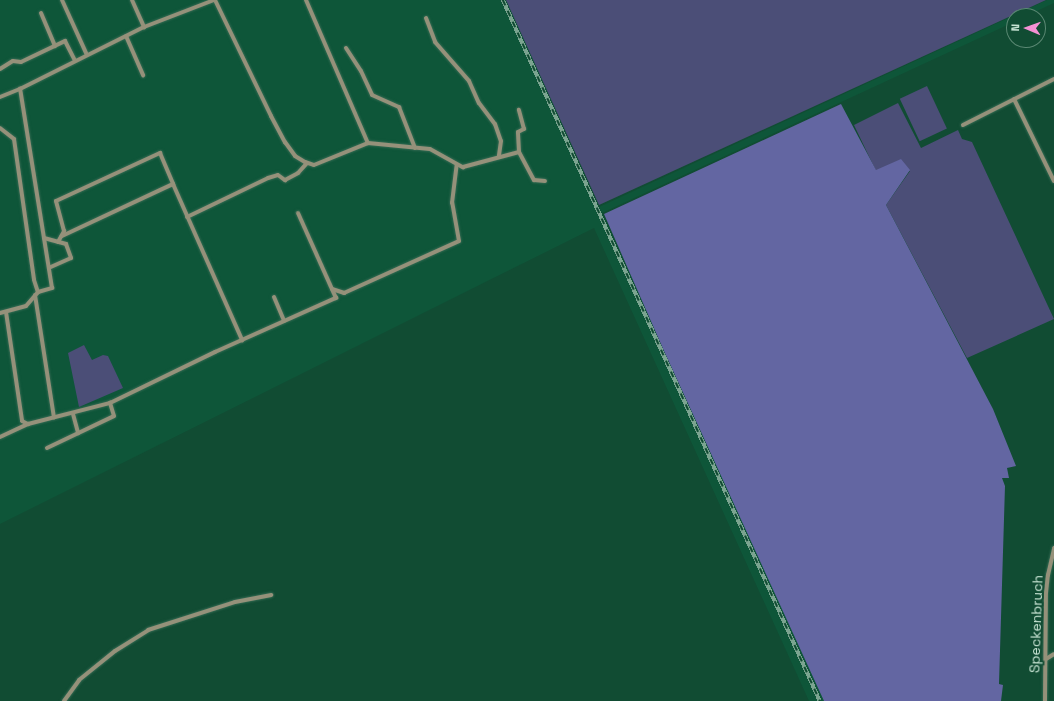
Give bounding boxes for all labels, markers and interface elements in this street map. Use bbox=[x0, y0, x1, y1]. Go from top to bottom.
north arrow bbox=[1006, 8, 1046, 48]
text: N bbox=[1008, 24, 1022, 32]
street label: Speckenbruch bbox=[1026, 575, 1046, 673]

